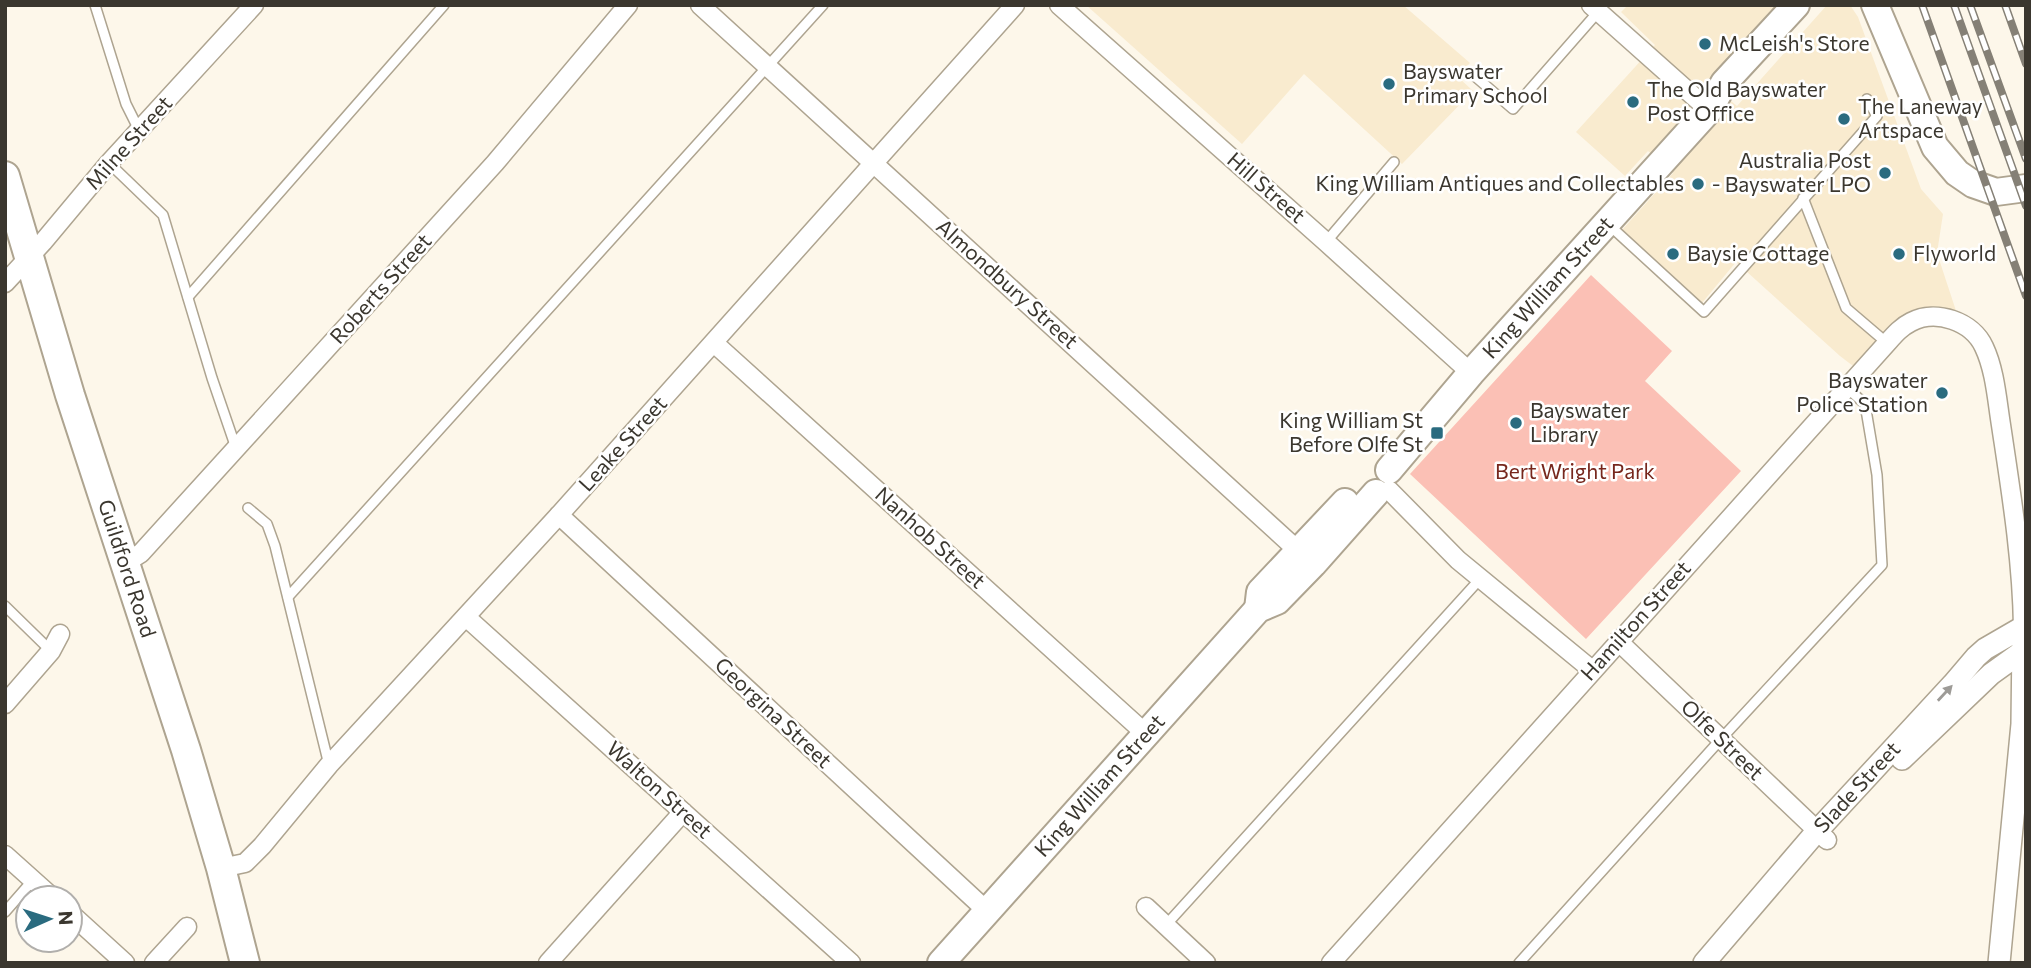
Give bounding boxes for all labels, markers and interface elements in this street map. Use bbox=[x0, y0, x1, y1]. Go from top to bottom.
place label: McLeish's Store bbox=[1719, 30, 1870, 55]
marker: McLeish's Store bbox=[1697, 36, 1713, 52]
place label: Bayswater Primary School bbox=[1403, 58, 1548, 107]
marker: Bayswater Primary School bbox=[1381, 76, 1397, 92]
place label: The Old Bayswater Post Office bbox=[1647, 76, 1826, 125]
street label: Milne Street bbox=[79, 90, 176, 194]
place label: The Laneway Artspace bbox=[1858, 93, 1983, 142]
marker: The Old Bayswater Post Office bbox=[1625, 94, 1641, 110]
marker: The Laneway Artspace bbox=[1836, 111, 1852, 127]
street label: Hill Street bbox=[1223, 146, 1311, 228]
place label: Australia Post - Bayswater LPO bbox=[1712, 147, 1871, 196]
marker: Australia Post - Bayswater LPO bbox=[1877, 165, 1893, 181]
place label: King William Antiques and Collectables bbox=[1315, 170, 1684, 195]
marker: King William Antiques and Collectables bbox=[1690, 176, 1706, 192]
street label: King William Street bbox=[1476, 211, 1618, 363]
street label: Almondbury Street bbox=[932, 213, 1084, 353]
street label: Roberts Street bbox=[324, 228, 436, 348]
place label: Baysie Cottage bbox=[1687, 240, 1829, 265]
place label: Flyworld bbox=[1913, 240, 1996, 265]
marker: Baysie Cottage bbox=[1665, 246, 1681, 262]
marker: Flyworld bbox=[1891, 246, 1907, 262]
place label: Bayswater Police Station bbox=[1796, 367, 1928, 416]
marker: Bayswater Police Station bbox=[1934, 385, 1950, 401]
street label: Leake Street bbox=[573, 390, 671, 496]
place label: Bayswater Library bbox=[1530, 397, 1630, 446]
place label: King William St Before Olfe St bbox=[1279, 407, 1423, 456]
marker: Bayswater Library bbox=[1508, 415, 1524, 431]
marker: King William St Before Olfe St bbox=[1429, 425, 1445, 441]
park label: Bert Wright Park bbox=[1495, 458, 1655, 483]
street label: Nanhob Street bbox=[871, 481, 991, 593]
street label: Guildford Road bbox=[94, 496, 162, 640]
street label: Hamilton Street bbox=[1575, 555, 1695, 685]
street label: Georgina Street bbox=[710, 651, 838, 772]
one-way arrow bbox=[1937, 685, 1953, 702]
street label: Olfe Street bbox=[1677, 694, 1769, 784]
street label: King William Street bbox=[1028, 708, 1169, 861]
street label: Walton Street bbox=[602, 735, 718, 843]
street label: Slade Street bbox=[1808, 736, 1904, 837]
north arrow bbox=[14, 884, 84, 954]
text: N bbox=[55, 910, 78, 926]

